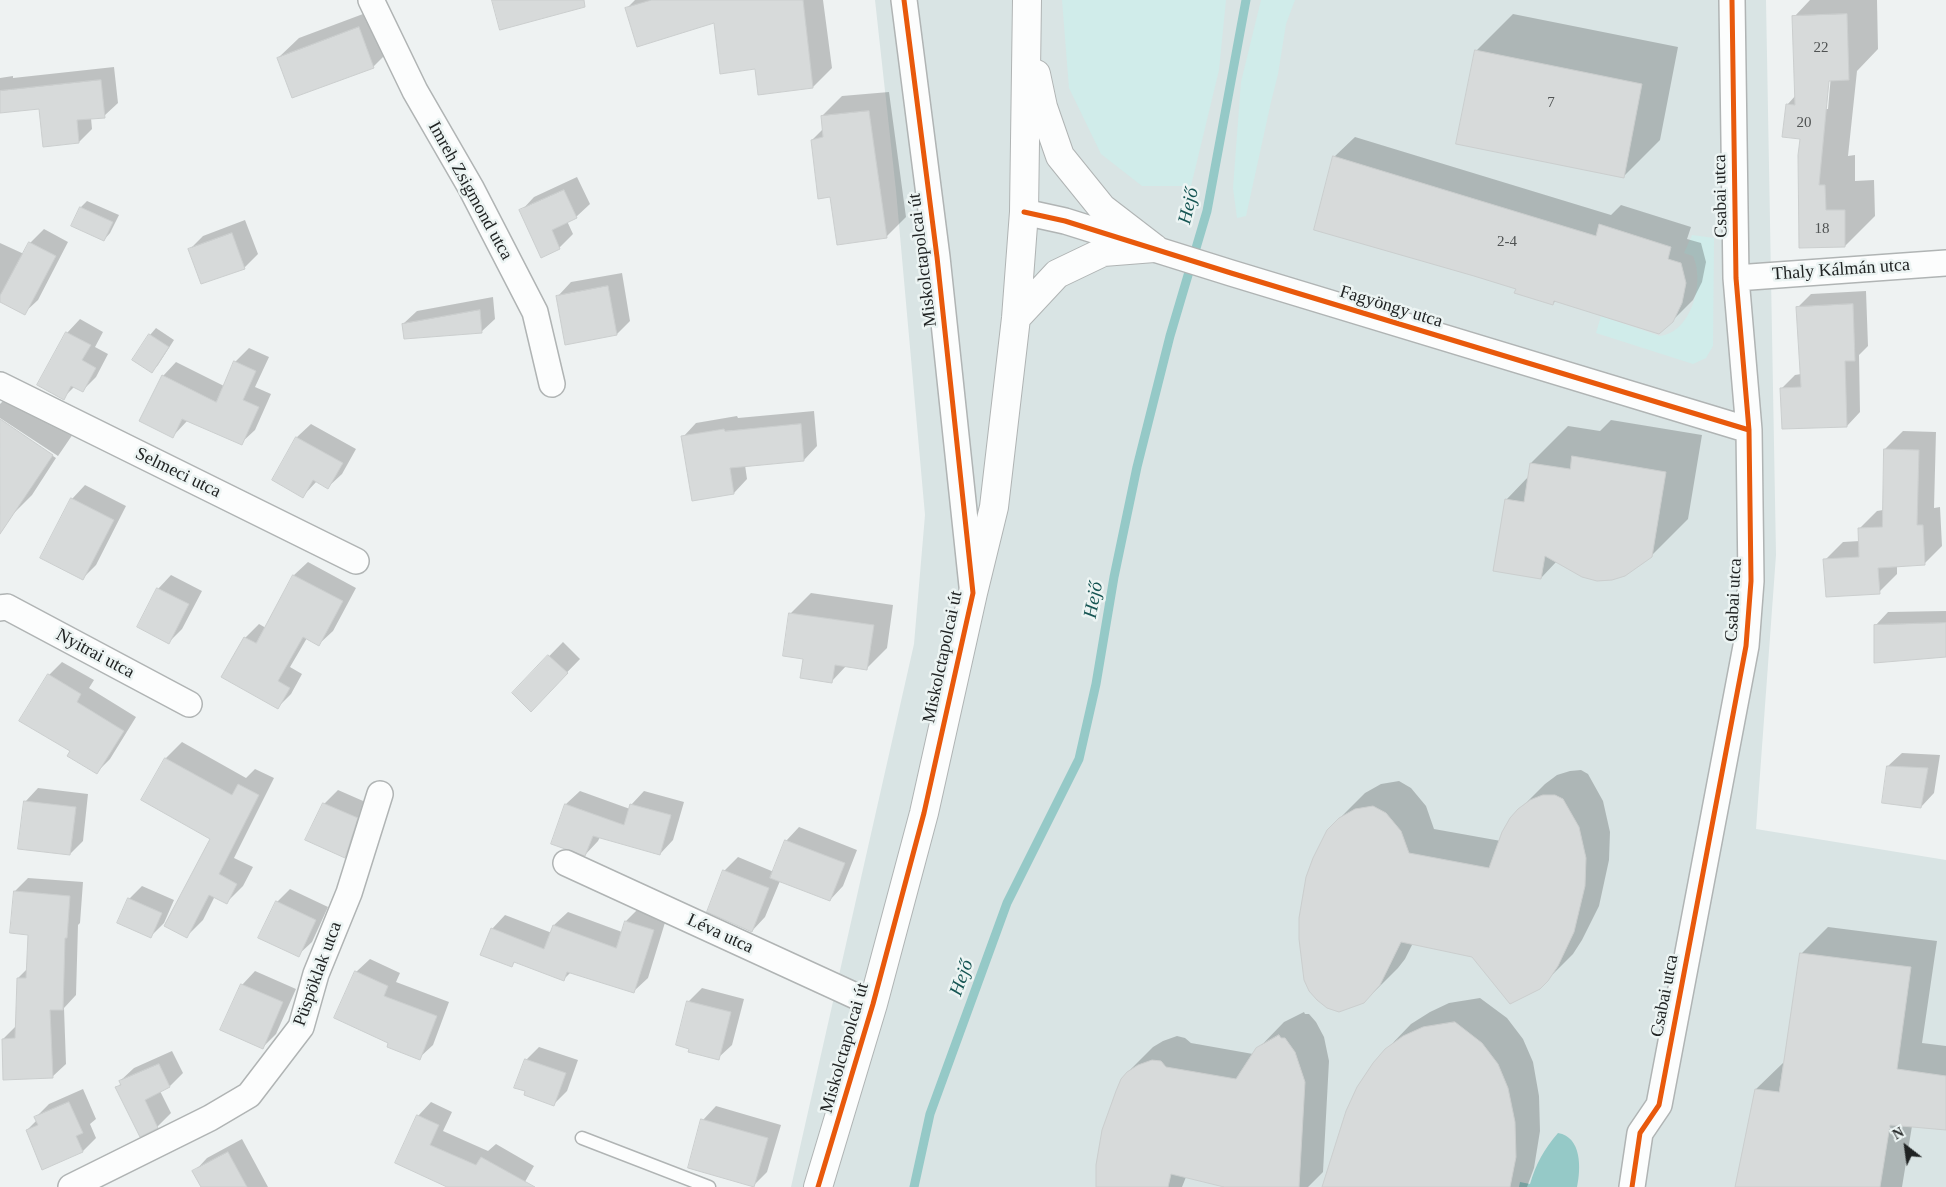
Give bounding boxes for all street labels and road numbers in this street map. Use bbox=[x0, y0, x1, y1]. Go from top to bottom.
street label: Imreh Zsigmond utca bbox=[423, 118, 517, 264]
street label: Csabai utca bbox=[1709, 154, 1733, 238]
street label: Miskolctapolcai út bbox=[904, 192, 942, 328]
street label: Thaly Kálmán utca bbox=[1771, 254, 1911, 286]
street label: Fagyöngy utca bbox=[1337, 281, 1445, 333]
street label: Selmeci utca bbox=[132, 443, 224, 503]
street label: Csabai utca bbox=[1721, 558, 1747, 642]
street label: Miskolctapolcai út bbox=[918, 589, 968, 725]
street label: Nyitrai utca bbox=[52, 624, 138, 684]
street label: Léva utca bbox=[684, 909, 756, 959]
street label: Püspöklak utca bbox=[289, 919, 347, 1029]
street label: Csabai utca bbox=[1646, 953, 1684, 1039]
street label: Miskolctapolcai út bbox=[816, 980, 874, 1116]

